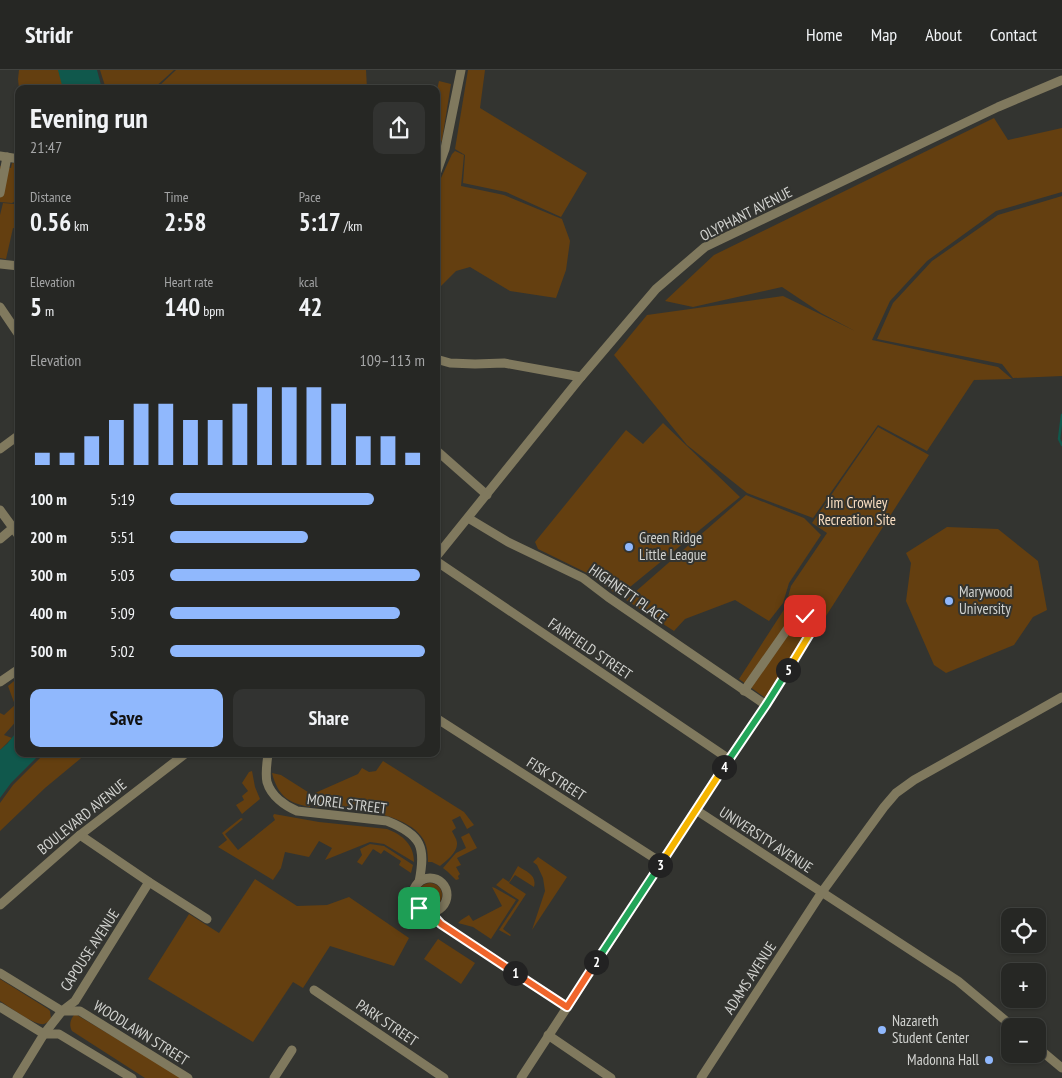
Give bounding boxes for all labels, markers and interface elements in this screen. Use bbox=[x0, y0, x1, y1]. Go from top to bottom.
text: Stridr bbox=[25, 19, 73, 50]
text: Home bbox=[806, 23, 843, 46]
text: Map bbox=[871, 23, 897, 46]
text: About bbox=[925, 23, 962, 46]
text: Contact bbox=[990, 23, 1037, 46]
text: Evening run bbox=[30, 99, 148, 136]
button: share bbox=[373, 102, 425, 154]
text: 21:47 bbox=[30, 137, 62, 157]
street label: OLYPHANT AVENUE bbox=[696, 182, 795, 245]
text: Distance bbox=[30, 188, 71, 206]
text: Time bbox=[164, 188, 189, 206]
text: Pace bbox=[299, 188, 321, 206]
text: 0.56 bbox=[30, 206, 71, 238]
text: 2:58 bbox=[164, 206, 206, 238]
text: 5:17 bbox=[299, 206, 341, 238]
text: km bbox=[71, 217, 89, 235]
text: /km bbox=[341, 217, 362, 235]
text: Elevation bbox=[30, 273, 75, 291]
text: Heart rate bbox=[164, 273, 213, 291]
text: kcal bbox=[299, 273, 318, 291]
text: 5 bbox=[30, 291, 42, 323]
text: 140 bbox=[164, 291, 200, 323]
text: 42 bbox=[299, 291, 323, 323]
text: m bbox=[42, 302, 54, 320]
text: bpm bbox=[200, 302, 224, 320]
text: Elevation bbox=[30, 350, 81, 370]
text: 109–113 m bbox=[360, 350, 425, 370]
text: 100 m bbox=[30, 489, 67, 509]
text: 5:19 bbox=[110, 489, 135, 509]
park label: Jim Crowley Recreation Site bbox=[818, 493, 896, 529]
text: 200 m bbox=[30, 527, 67, 547]
text: 5:51 bbox=[110, 527, 135, 547]
place label: Green Ridge Little League bbox=[639, 528, 707, 564]
marker: Green Ridge Little League bbox=[623, 541, 635, 553]
street label: HIGHNETT PLACE bbox=[586, 560, 671, 627]
text: 300 m bbox=[30, 565, 67, 585]
text: 5:03 bbox=[110, 565, 135, 585]
place label: Marywood University bbox=[959, 582, 1013, 618]
pin bbox=[784, 595, 826, 637]
marker: Marywood University bbox=[943, 595, 955, 607]
icon: check bbox=[791, 602, 819, 630]
text: 400 m bbox=[30, 603, 67, 623]
text: 5:09 bbox=[110, 603, 135, 623]
street label: FAIRFIELD STREET bbox=[545, 614, 636, 684]
text: 500 m bbox=[30, 641, 67, 661]
text: 5:02 bbox=[110, 641, 135, 661]
pin: 5 bbox=[776, 658, 800, 682]
text: 5 bbox=[785, 661, 792, 679]
button: Save bbox=[30, 689, 223, 747]
button: Share bbox=[233, 689, 425, 747]
street label: FISK STREET bbox=[523, 753, 589, 805]
pin: 4 bbox=[712, 754, 736, 780]
text: 4 bbox=[721, 758, 728, 776]
street label: BOULEVARD AVENUE bbox=[33, 775, 130, 858]
street label: MOREL STREET bbox=[306, 789, 388, 818]
street label: UNIVERSITY AVENUE bbox=[716, 802, 817, 877]
pin: 3 bbox=[648, 852, 672, 878]
text: 3 bbox=[657, 856, 664, 874]
pin bbox=[398, 887, 440, 929]
icon: arrive bbox=[405, 894, 433, 922]
street label: CAPOUSE AVENUE bbox=[56, 905, 123, 994]
map controls bbox=[1001, 908, 1046, 1063]
button: locate bbox=[1001, 908, 1046, 953]
street label: ADAMS AVENUE bbox=[719, 938, 780, 1018]
pin: 2 bbox=[584, 950, 608, 974]
text: 2 bbox=[593, 953, 600, 971]
pin: 1 bbox=[502, 960, 528, 986]
button: + bbox=[1001, 963, 1046, 1008]
text: 1 bbox=[512, 964, 519, 982]
street label: PARK STREET bbox=[353, 995, 422, 1050]
street label: WOODLAWN STREET bbox=[90, 996, 193, 1070]
place label: Nazareth Student Center bbox=[892, 1011, 970, 1047]
button: − bbox=[1001, 1018, 1046, 1063]
marker: Nazareth Student Center bbox=[876, 1024, 888, 1036]
place label: Madonna Hall bbox=[907, 1050, 979, 1069]
marker: Madonna Hall bbox=[983, 1054, 995, 1066]

